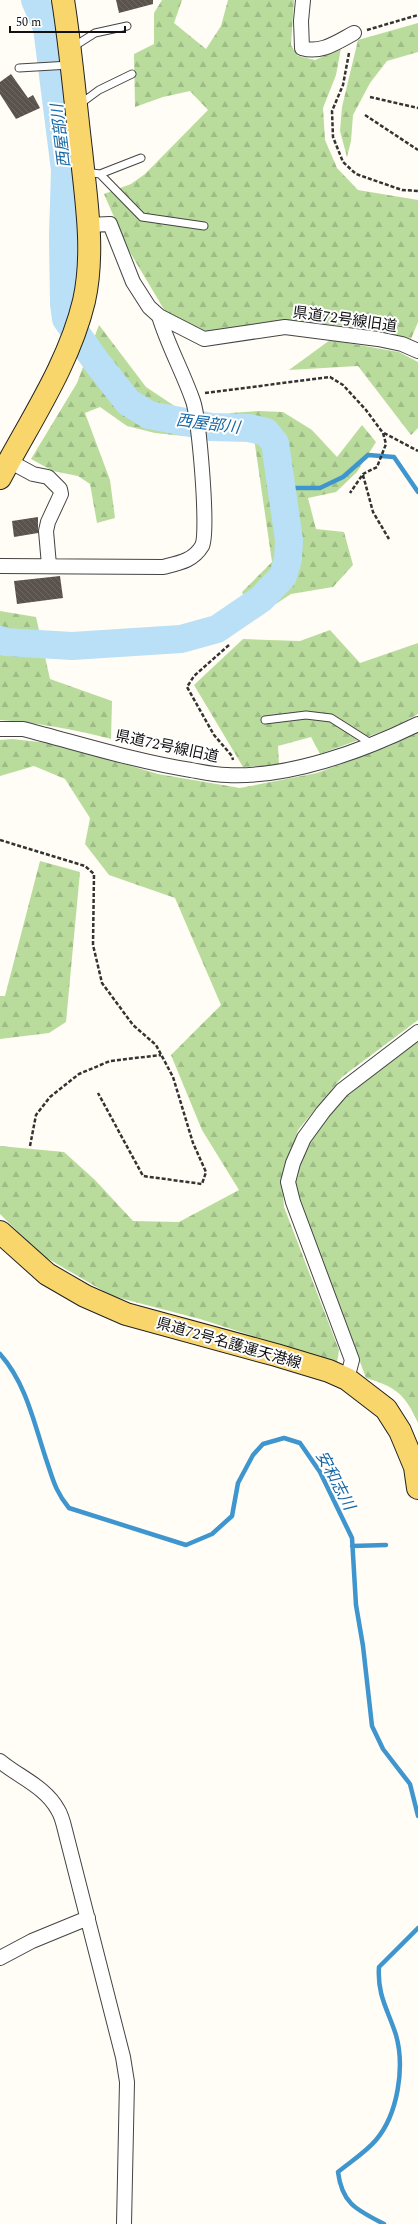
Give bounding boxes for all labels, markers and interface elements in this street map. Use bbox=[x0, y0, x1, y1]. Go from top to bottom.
scale bar bbox=[10, 8, 125, 34]
text: 50 m bbox=[16, 13, 41, 32]
water label: 西屋部川 bbox=[45, 101, 77, 169]
street label: 県道72号線旧道 bbox=[291, 301, 399, 338]
water label: 西屋部川 bbox=[175, 408, 243, 440]
street label: 県道72号線旧道 bbox=[113, 724, 221, 769]
street label: 県道72号名護運天港線 bbox=[154, 1312, 304, 1375]
water label: 安和志川 bbox=[309, 1447, 362, 1516]

